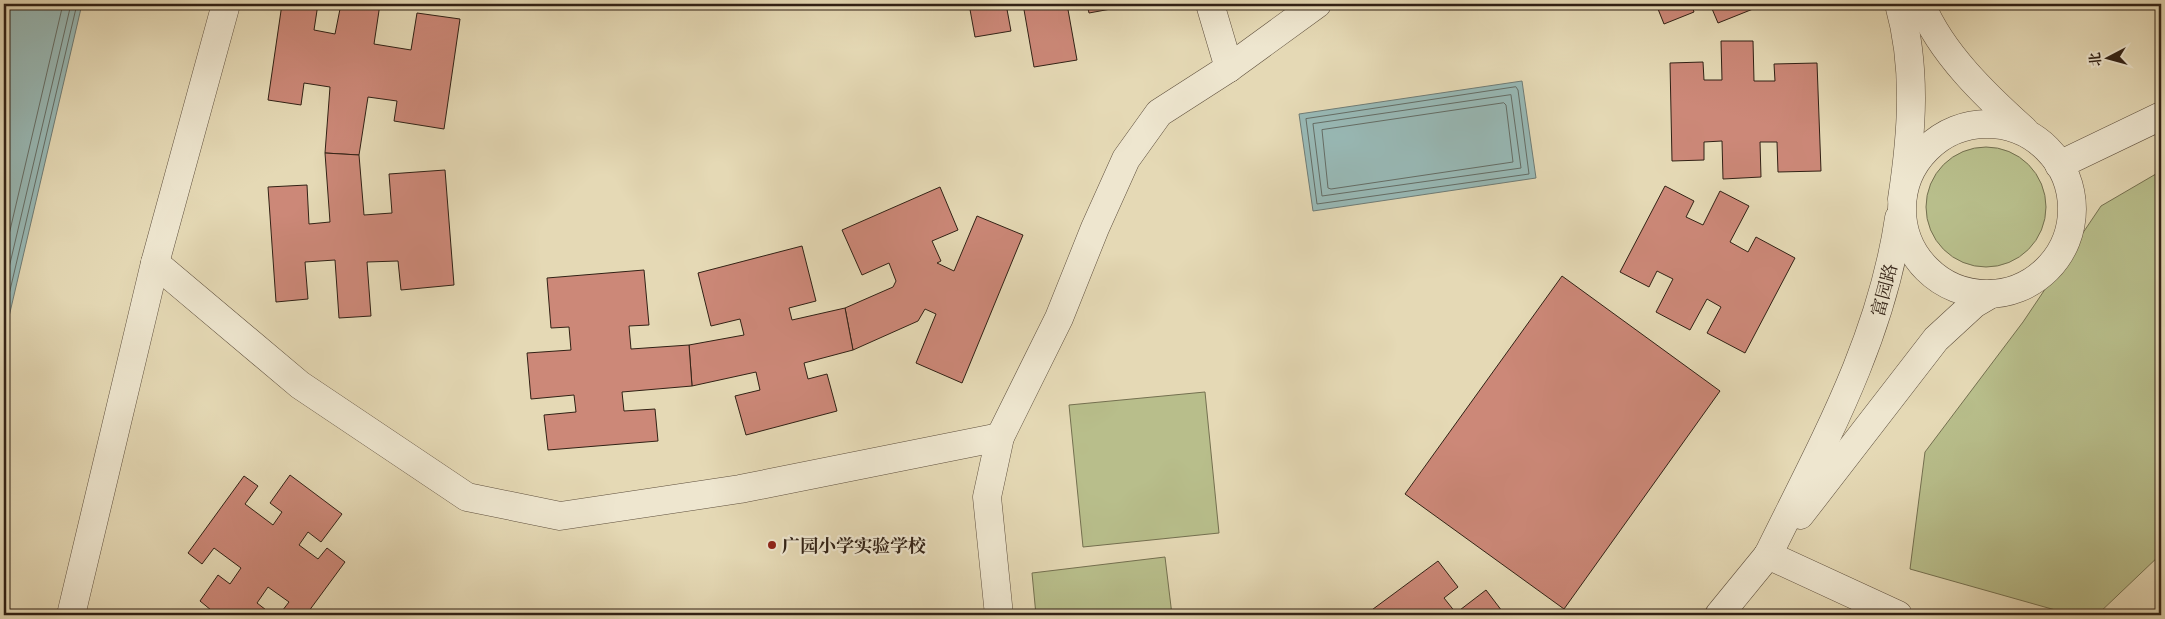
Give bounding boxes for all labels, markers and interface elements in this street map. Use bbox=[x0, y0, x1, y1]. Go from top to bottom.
north arrow bbox=[2082, 32, 2132, 82]
text: 北 bbox=[2084, 51, 2106, 67]
street label: 富园路 bbox=[1864, 260, 1904, 320]
place label: 广园小学实验学校 bbox=[782, 532, 926, 559]
marker: 广园小学实验学校 bbox=[766, 539, 778, 551]

